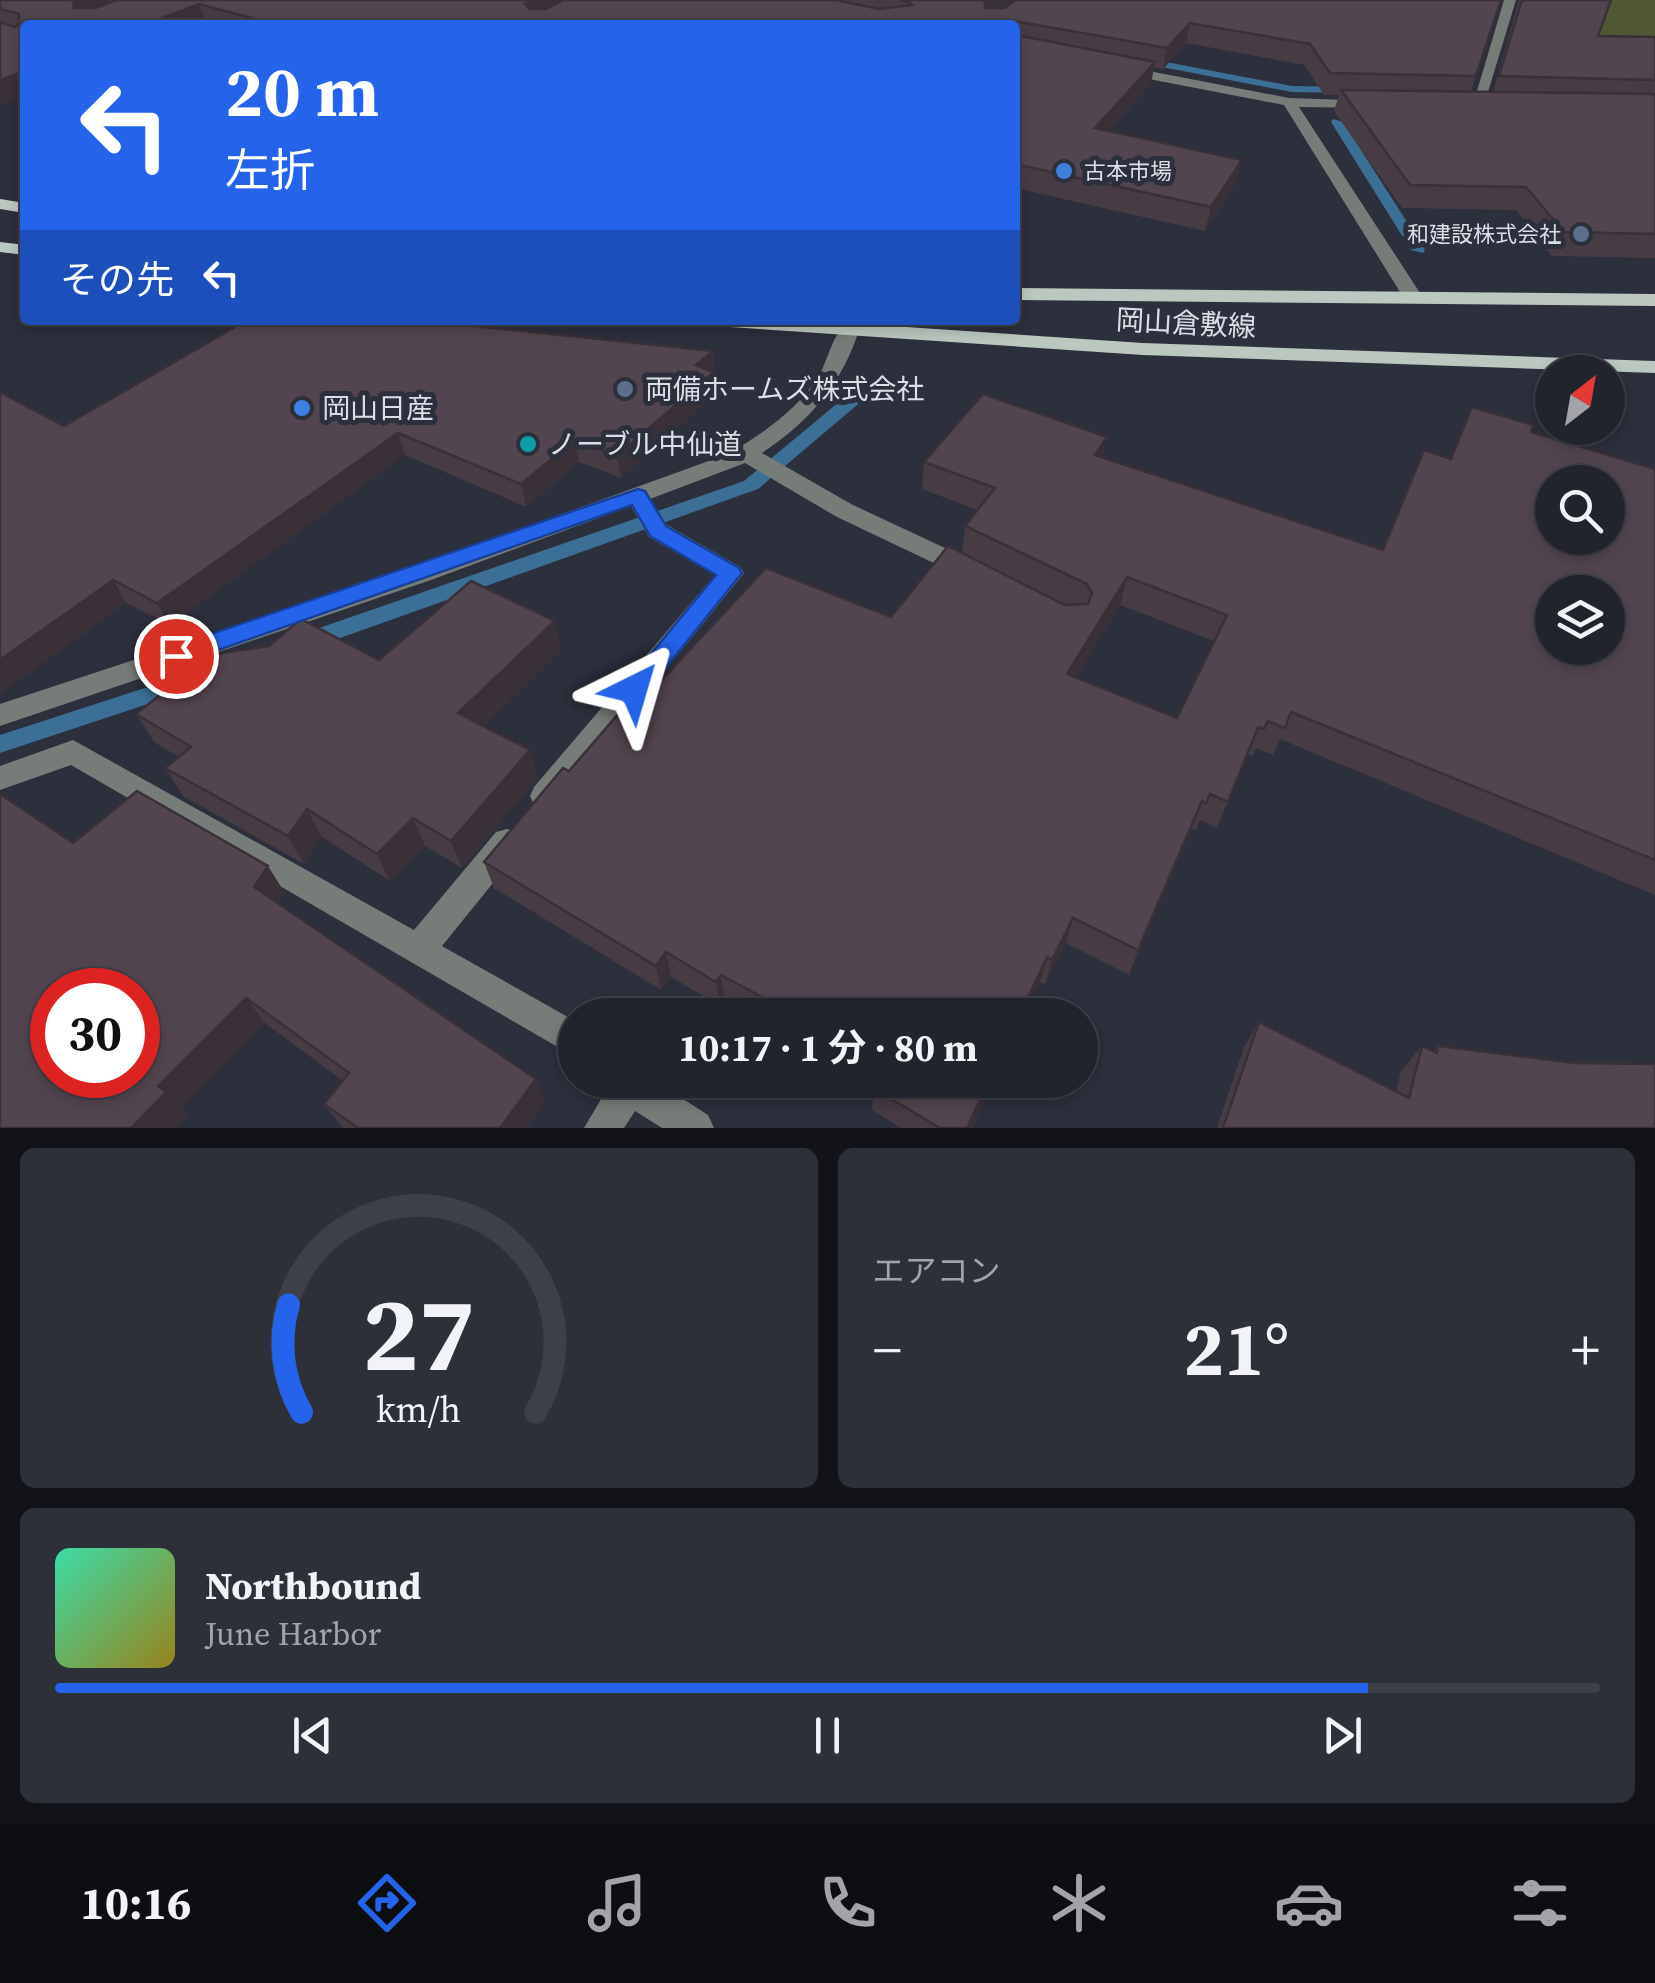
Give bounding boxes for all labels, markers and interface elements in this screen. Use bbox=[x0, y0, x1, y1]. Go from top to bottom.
text: 20 m bbox=[225, 43, 379, 139]
icon: left bbox=[60, 60, 190, 190]
text: 左折 bbox=[225, 139, 315, 201]
place label: 古本市場 bbox=[1084, 156, 1172, 186]
marker: 古本市場 bbox=[1053, 160, 1075, 182]
place label: 和建設株式会社 bbox=[1407, 219, 1561, 249]
marker: 和建設株式会社 bbox=[1570, 223, 1592, 245]
icon: left bbox=[194, 250, 249, 305]
text: その先 bbox=[60, 254, 174, 306]
street label: 岡山倉敷線 bbox=[1115, 300, 1257, 346]
north arrow bbox=[1535, 355, 1625, 445]
map controls bbox=[1535, 355, 1625, 665]
place label: 両備ホームズ株式会社 bbox=[645, 370, 924, 408]
marker: 両備ホームズ株式会社 bbox=[614, 378, 636, 400]
place label: 岡山日産 bbox=[322, 389, 434, 427]
marker: 岡山日産 bbox=[291, 397, 313, 419]
place label: ノーブル中仙道 bbox=[548, 425, 742, 463]
marker: ノーブル中仙道 bbox=[517, 433, 539, 455]
button: search bbox=[1535, 465, 1625, 555]
button: layers bbox=[1535, 575, 1625, 665]
pin bbox=[134, 614, 219, 699]
icon: arrive bbox=[149, 629, 204, 684]
position arrow bbox=[582, 637, 686, 741]
speed limit sign: 30 bbox=[30, 968, 160, 1098]
text: 10:17 · 1 分 · 80 m bbox=[678, 1022, 978, 1074]
text: エアコン bbox=[873, 1249, 1001, 1293]
text: 27 bbox=[362, 1262, 475, 1405]
text: 21° bbox=[1183, 1297, 1289, 1400]
text: − bbox=[873, 1312, 902, 1387]
text: + bbox=[1571, 1312, 1600, 1387]
text: km/h bbox=[376, 1385, 461, 1434]
text: Northbound bbox=[205, 1560, 421, 1612]
text: June Harbor bbox=[205, 1612, 381, 1656]
icon: previous bbox=[285, 1708, 340, 1763]
icon: pause bbox=[800, 1708, 855, 1763]
icon: next bbox=[1315, 1708, 1370, 1763]
icon: directions bbox=[352, 1868, 422, 1938]
icon: music bbox=[582, 1868, 652, 1938]
icon: phone bbox=[813, 1868, 883, 1938]
icon: climate bbox=[1044, 1868, 1114, 1938]
icon: car bbox=[1274, 1868, 1344, 1938]
icon: filters bbox=[1505, 1868, 1575, 1938]
text: 10:16 bbox=[80, 1872, 191, 1934]

